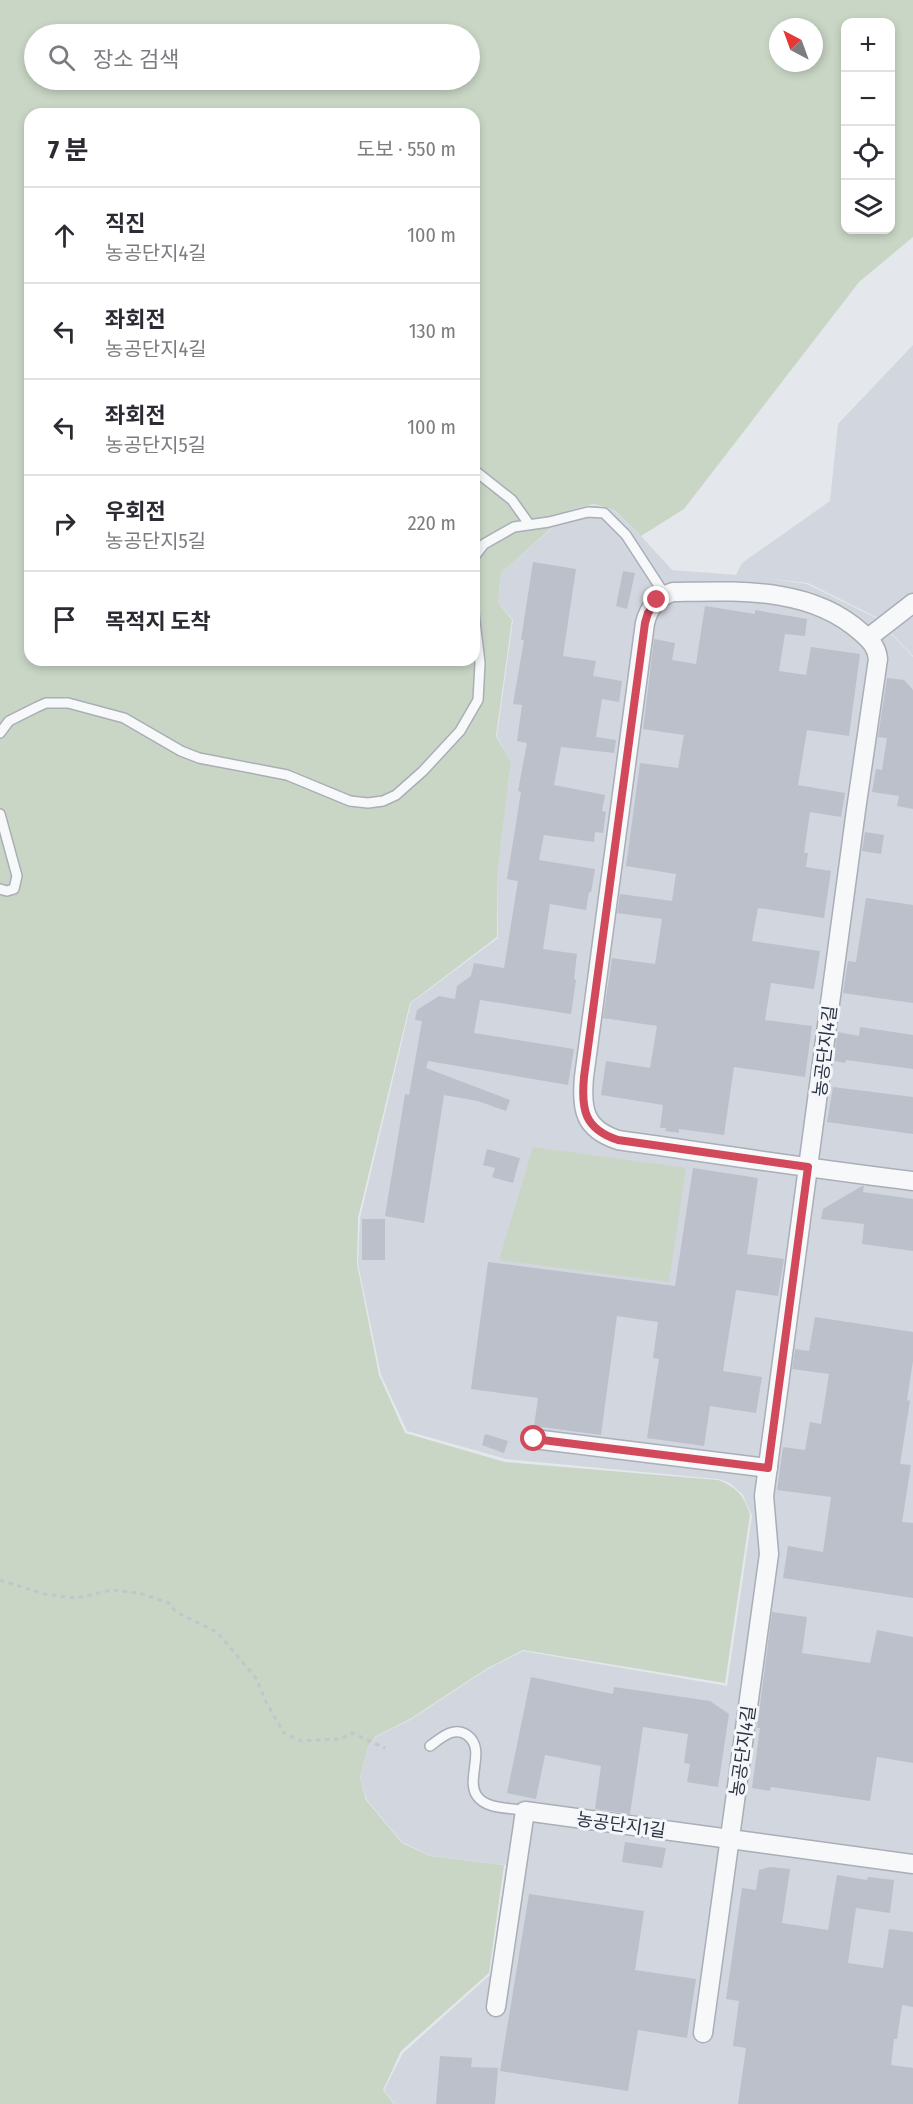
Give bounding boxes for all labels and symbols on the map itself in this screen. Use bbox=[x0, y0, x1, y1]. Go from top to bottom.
north arrow bbox=[769, 18, 823, 72]
route end bbox=[643, 586, 669, 612]
street label: 농공단지4길 bbox=[809, 1004, 841, 1098]
route start bbox=[520, 1425, 546, 1451]
street label: 농공단지4길 bbox=[726, 1704, 760, 1798]
street label: 농공단지1길 bbox=[575, 1808, 667, 1842]

